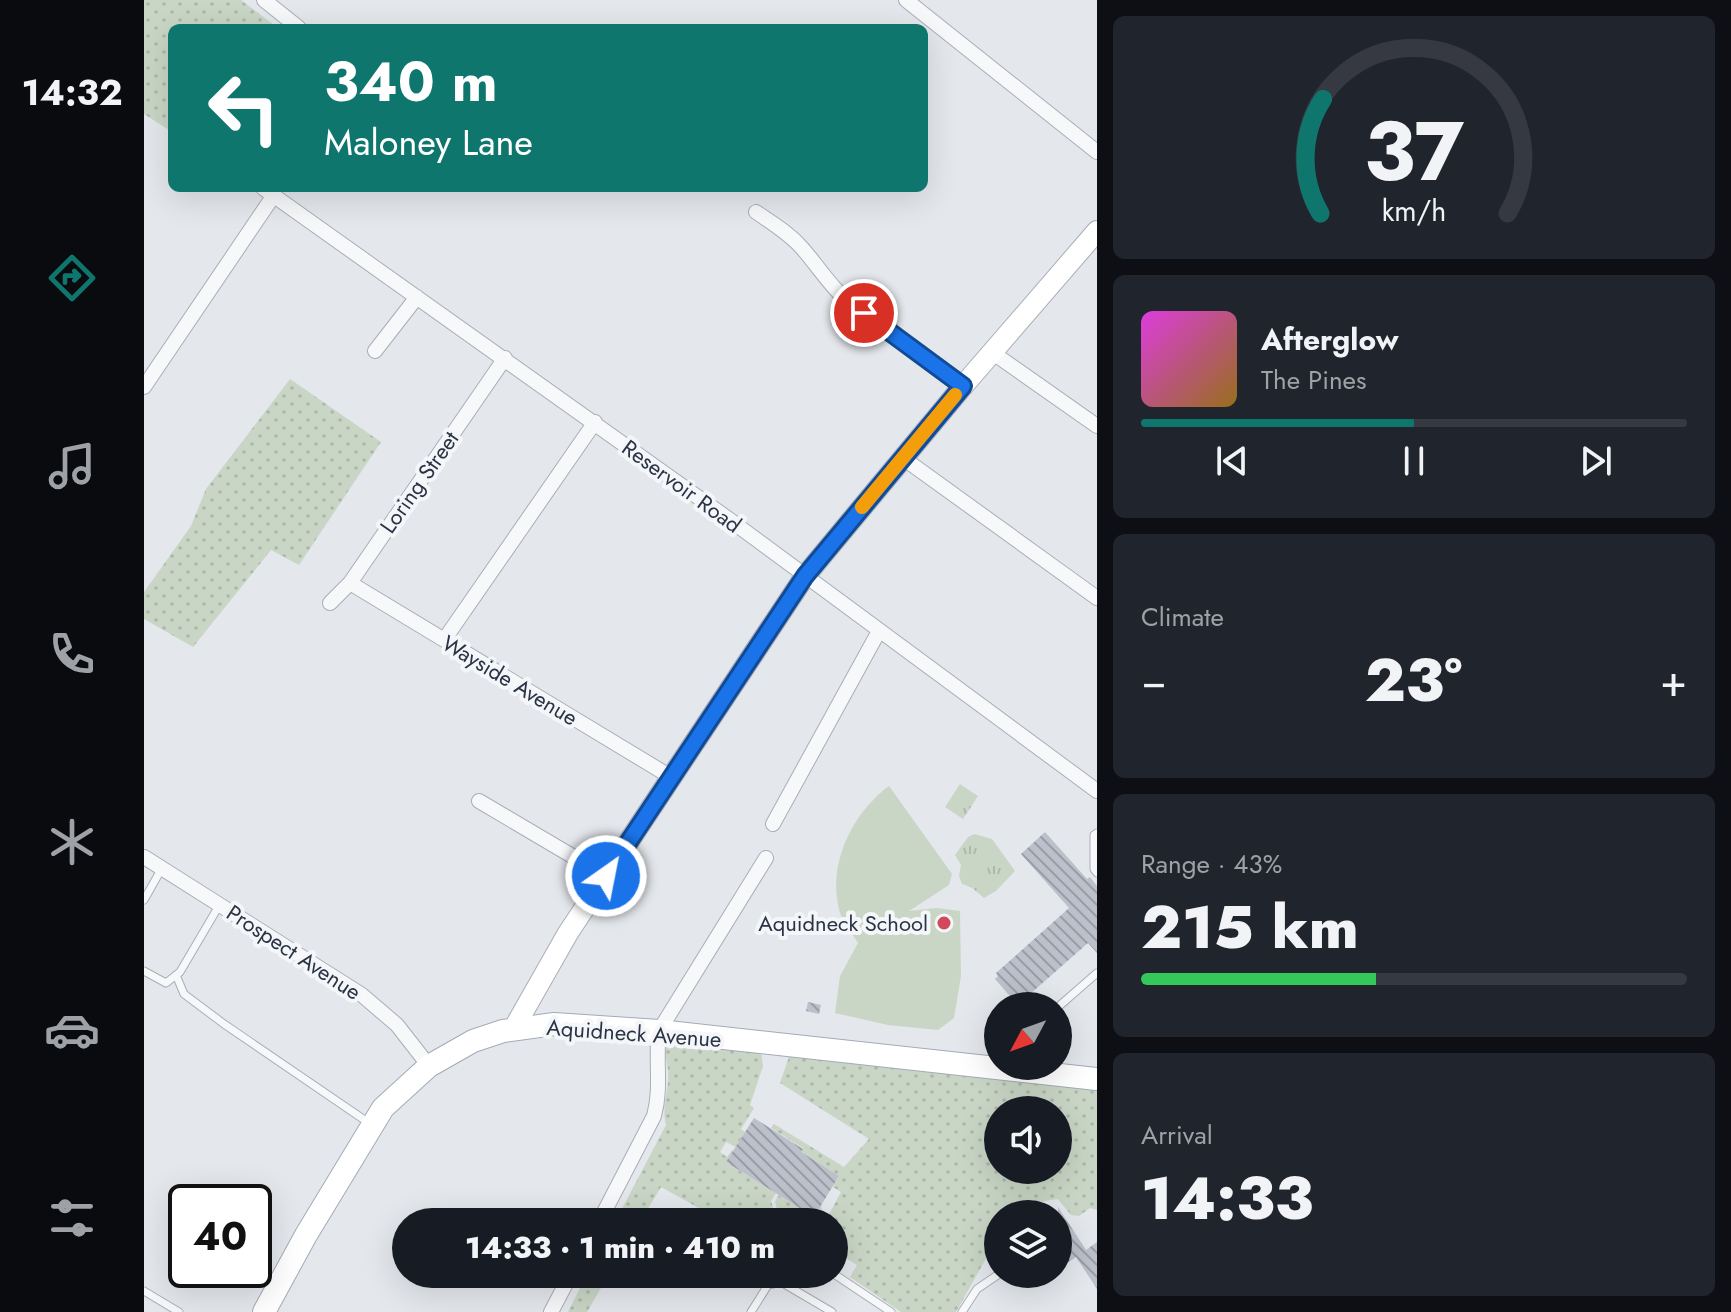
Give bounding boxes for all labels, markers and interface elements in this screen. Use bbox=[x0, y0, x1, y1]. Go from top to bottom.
text: 340 m bbox=[324, 41, 498, 122]
icon: left bbox=[192, 56, 296, 160]
text: 14:32 bbox=[21, 66, 123, 118]
text: 37 bbox=[1364, 90, 1464, 210]
text: Maloney Lane bbox=[324, 116, 533, 168]
text: km/h bbox=[1382, 190, 1446, 232]
icon: directions bbox=[44, 250, 100, 306]
pin bbox=[830, 279, 898, 347]
icon: arrive bbox=[842, 291, 886, 335]
text: Afterglow bbox=[1261, 318, 1398, 361]
text: The Pines bbox=[1261, 361, 1366, 399]
street label: Loring Street bbox=[372, 424, 466, 540]
street label: Reservoir Road bbox=[616, 432, 748, 540]
icon: music bbox=[44, 438, 100, 494]
icon: previous bbox=[1210, 439, 1254, 483]
icon: pause bbox=[1392, 439, 1436, 483]
icon: next bbox=[1574, 439, 1618, 483]
text: Climate bbox=[1141, 598, 1224, 636]
icon: phone bbox=[44, 626, 100, 682]
street label: Wayside Avenue bbox=[436, 627, 584, 733]
text: 23° bbox=[1365, 637, 1462, 724]
text: − bbox=[1141, 649, 1167, 713]
text: + bbox=[1660, 649, 1687, 713]
icon: climate bbox=[44, 814, 100, 870]
position arrow bbox=[564, 834, 648, 918]
text: Range · 43% bbox=[1141, 845, 1282, 883]
text: 215 km bbox=[1141, 884, 1359, 971]
street label: Prospect Avenue bbox=[220, 897, 368, 1007]
place label: Aquidneck School bbox=[758, 907, 928, 939]
marker: Aquidneck School bbox=[935, 914, 953, 932]
north arrow bbox=[984, 992, 1072, 1080]
map controls bbox=[984, 992, 1072, 1288]
icon: car bbox=[44, 1002, 100, 1058]
street label: Aquidneck Avenue bbox=[546, 1011, 722, 1055]
button: sound bbox=[984, 1096, 1072, 1184]
text: Arrival bbox=[1141, 1116, 1213, 1154]
text: 14:33 bbox=[1141, 1155, 1313, 1242]
speed limit sign: 40 bbox=[168, 1184, 272, 1288]
icon: filters bbox=[44, 1190, 100, 1246]
button: layers bbox=[984, 1200, 1072, 1288]
text: 14:33 · 1 min · 410 m bbox=[465, 1226, 775, 1269]

